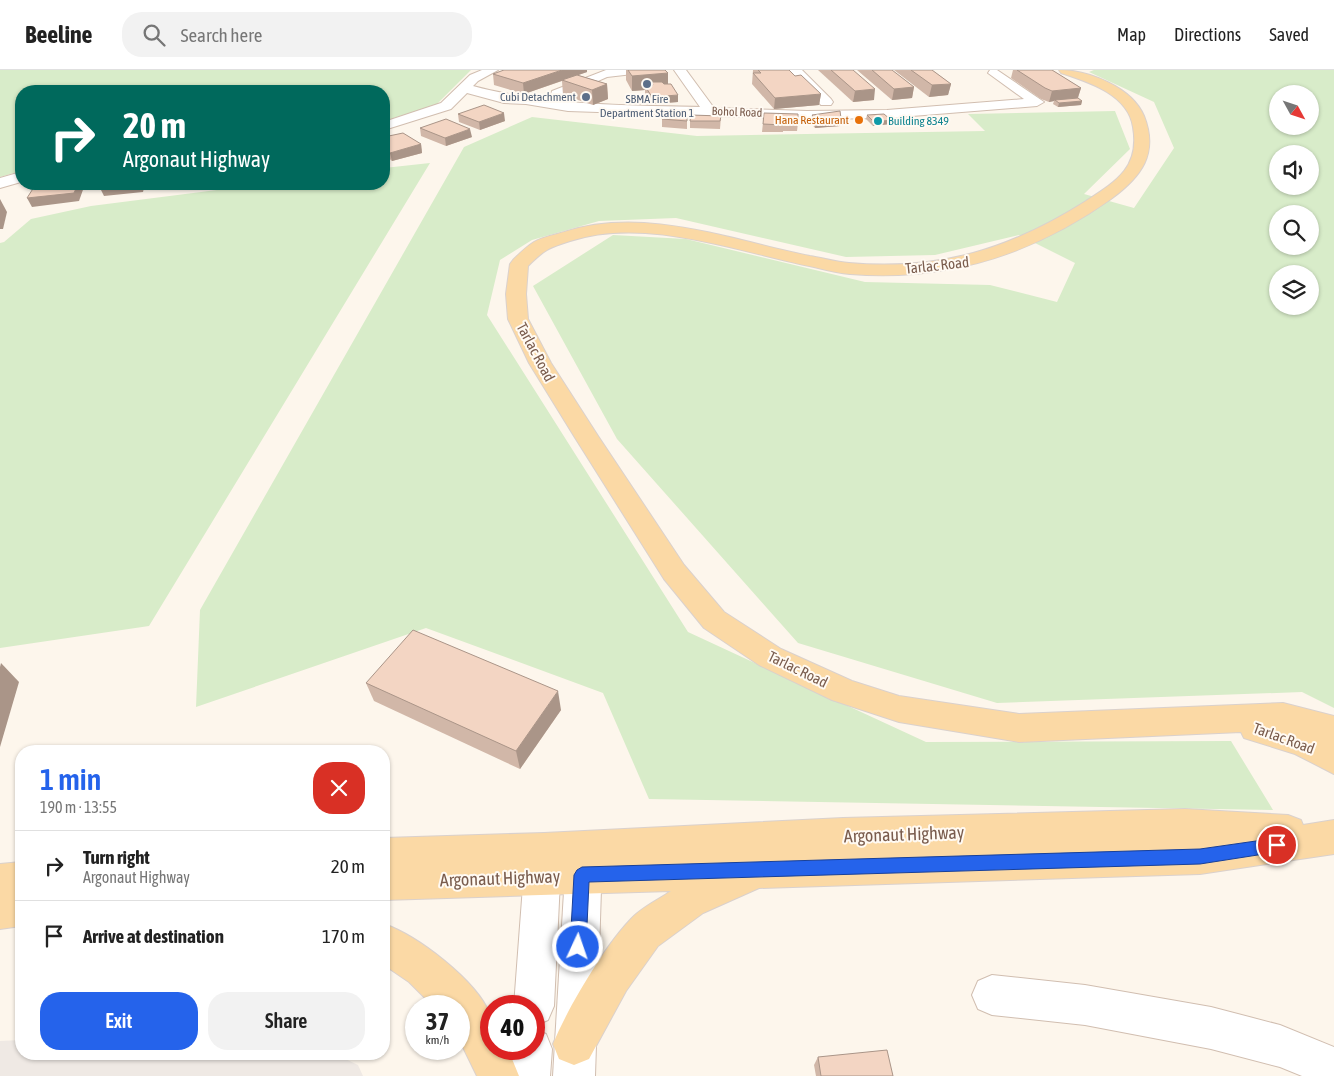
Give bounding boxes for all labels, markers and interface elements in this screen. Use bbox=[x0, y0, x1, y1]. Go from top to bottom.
search box bbox=[122, 12, 472, 57]
text: Beeline bbox=[25, 21, 92, 48]
icon: search bbox=[140, 21, 168, 49]
text: Search here bbox=[180, 24, 262, 46]
text: Map bbox=[1117, 24, 1146, 45]
text: Directions bbox=[1174, 24, 1241, 45]
text: Saved bbox=[1269, 24, 1309, 45]
marker: SBMA Fire Department Station 1 bbox=[641, 78, 653, 90]
north arrow bbox=[1269, 85, 1319, 135]
map controls bbox=[1269, 85, 1319, 315]
place label: Cubi Detachment bbox=[500, 90, 577, 104]
marker: Cubi Detachment bbox=[580, 91, 592, 103]
place label: SBMA Fire Department Station 1 bbox=[600, 92, 695, 120]
street label: Bohol Road bbox=[712, 104, 762, 120]
icon: right bbox=[40, 105, 105, 170]
text: 20 m bbox=[123, 105, 186, 145]
place label: Hana Restaurant bbox=[775, 113, 850, 127]
marker: Hana Restaurant bbox=[853, 114, 865, 126]
place label: Building 8349 bbox=[888, 114, 949, 128]
marker: Building 8349 bbox=[872, 115, 884, 127]
button: sound bbox=[1269, 145, 1319, 195]
text: Argonaut Highway bbox=[123, 146, 270, 172]
button: search bbox=[1269, 205, 1319, 255]
street label: Tarlac Road bbox=[904, 253, 970, 277]
button: layers bbox=[1269, 265, 1319, 315]
street label: Tarlac Road bbox=[513, 320, 559, 384]
street label: Tarlac Road bbox=[765, 647, 831, 691]
street label: Tarlac Road bbox=[1251, 719, 1317, 757]
text: 1 min bbox=[40, 762, 101, 796]
button: close bbox=[313, 762, 365, 814]
text: 190 m · 13:55 bbox=[40, 798, 117, 816]
street label: Argonaut Highway bbox=[844, 821, 964, 847]
pin bbox=[1256, 824, 1298, 866]
icon: arrive bbox=[1263, 831, 1291, 859]
text: Turn right bbox=[83, 846, 150, 868]
icon: right bbox=[40, 852, 68, 880]
text: 20 m bbox=[331, 855, 365, 877]
street label: Argonaut Highway bbox=[440, 865, 560, 891]
text: Argonaut Highway bbox=[83, 868, 190, 886]
position arrow bbox=[551, 920, 603, 972]
icon: arrive bbox=[40, 922, 68, 950]
text: Arrive at destination bbox=[83, 925, 224, 947]
text: 170 m bbox=[322, 925, 365, 947]
button: Exit bbox=[40, 992, 198, 1050]
button: Share bbox=[208, 992, 365, 1050]
speed limit sign: 40 bbox=[480, 995, 545, 1060]
text: 37 bbox=[426, 1007, 449, 1035]
text: km/h bbox=[426, 1033, 449, 1047]

